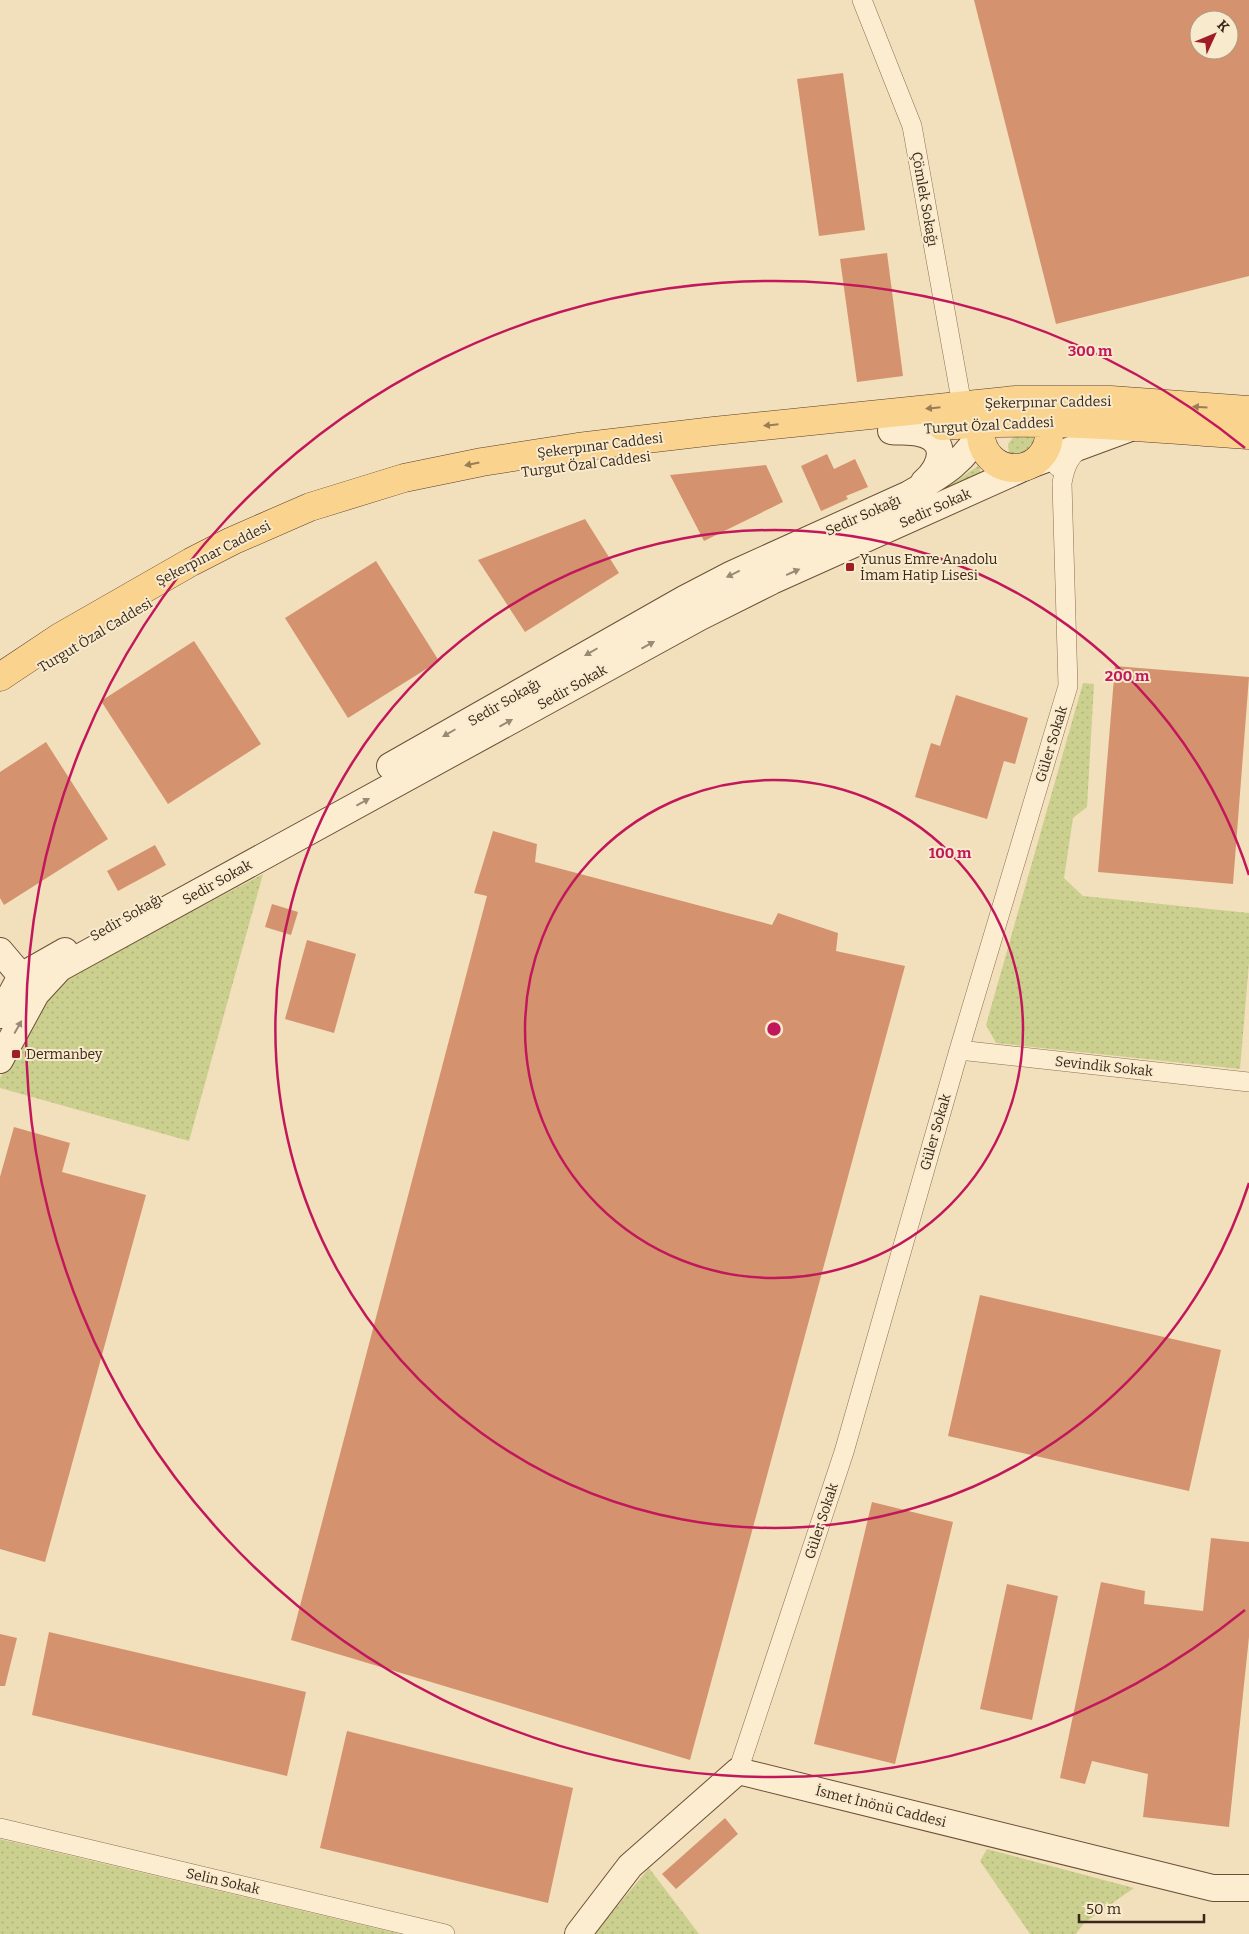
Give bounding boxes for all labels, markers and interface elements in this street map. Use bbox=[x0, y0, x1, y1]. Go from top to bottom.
north arrow bbox=[1189, 10, 1239, 60]
text: K bbox=[1213, 17, 1233, 36]
street label: Çömlek Sokağı bbox=[908, 150, 941, 248]
text: 300 m bbox=[1068, 342, 1113, 360]
street label: Şekerpınar Caddesi bbox=[985, 393, 1111, 412]
one-way arrow bbox=[1192, 402, 1208, 410]
one-way arrow bbox=[925, 404, 941, 412]
street label: Turgut Özal Caddesi bbox=[924, 414, 1054, 437]
one-way arrow bbox=[763, 421, 779, 429]
street label: Şekerpınar Caddesi bbox=[536, 429, 664, 462]
street label: Turgut Özal Caddesi bbox=[520, 448, 652, 481]
one-way arrow bbox=[464, 460, 479, 468]
street label: Sedir Sokak bbox=[897, 485, 974, 532]
street label: Sedir Sokağı bbox=[823, 491, 903, 540]
street label: Şekerpınar Caddesi bbox=[153, 517, 273, 590]
place label: Yunus Emre Anadolu İmam Hatip Lisesi bbox=[860, 551, 998, 584]
marker: Yunus Emre Anadolu İmam Hatip Lisesi bbox=[844, 561, 856, 573]
one-way arrow bbox=[786, 567, 800, 575]
one-way arrow bbox=[726, 571, 740, 579]
street label: Turgut Özal Caddesi bbox=[35, 595, 155, 676]
one-way arrow bbox=[641, 641, 655, 649]
one-way arrow bbox=[584, 648, 597, 657]
street label: Sedir Sokak bbox=[535, 661, 610, 713]
text: 200 m bbox=[1105, 667, 1150, 685]
street label: Sedir Sokağı bbox=[465, 675, 543, 730]
street label: Güler Sokak bbox=[1032, 704, 1071, 784]
one-way arrow bbox=[499, 719, 512, 728]
one-way arrow bbox=[443, 728, 456, 737]
one-way arrow bbox=[356, 797, 370, 806]
text: 100 m bbox=[929, 844, 972, 862]
street label: Sedir Sokak bbox=[180, 856, 255, 908]
street label: Sedir Sokağı bbox=[87, 890, 165, 945]
one-way arrow bbox=[14, 1020, 22, 1034]
centre of rings bbox=[765, 1020, 783, 1038]
place label: Dermanbey bbox=[26, 1046, 103, 1063]
marker: Dermanbey bbox=[10, 1048, 22, 1060]
street label: Sevindik Sokak bbox=[1054, 1053, 1154, 1080]
street label: Güler Sokak bbox=[916, 1092, 955, 1172]
street label: Güler Sokak bbox=[801, 1481, 842, 1561]
street label: İsmet İnönü Caddesi bbox=[814, 1782, 948, 1831]
street label: Selin Sokak bbox=[184, 1865, 261, 1898]
scale bar bbox=[1079, 1892, 1204, 1924]
text: 50 m bbox=[1086, 1900, 1122, 1918]

